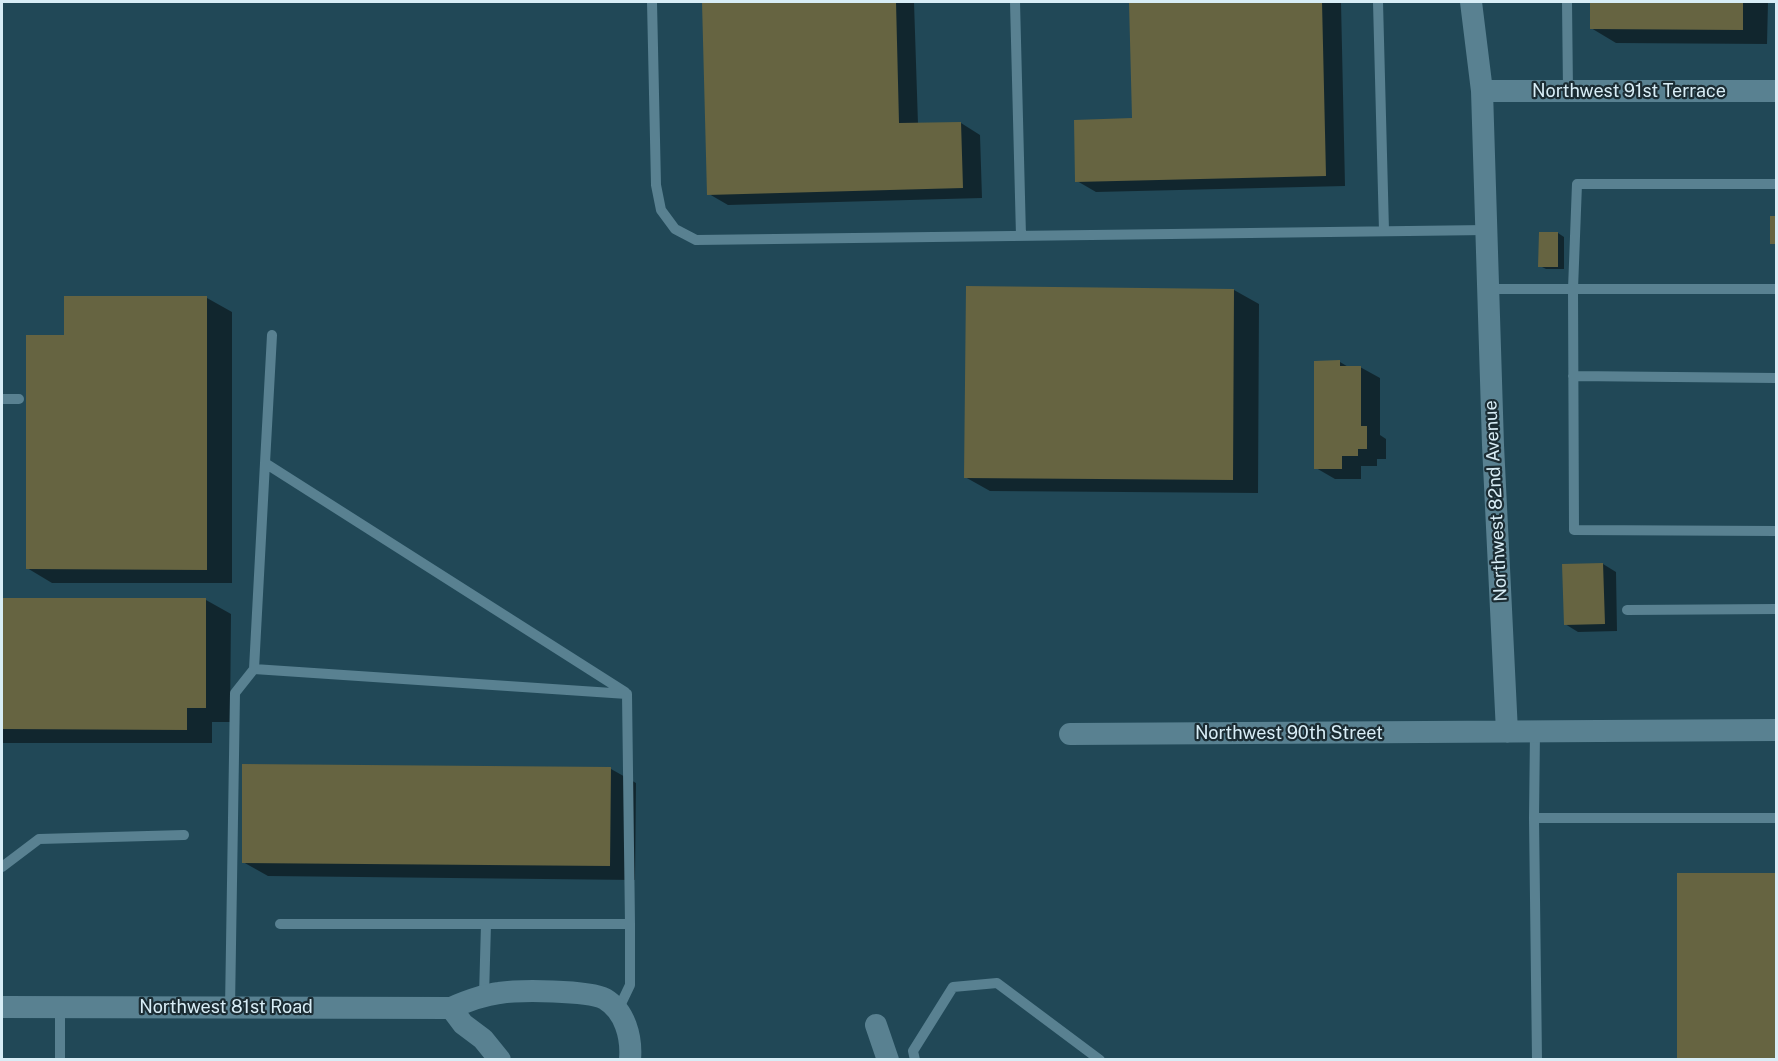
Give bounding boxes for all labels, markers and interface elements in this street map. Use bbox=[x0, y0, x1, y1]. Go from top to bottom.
street label: Northwest 91st Terrace bbox=[1532, 80, 1726, 102]
street label: Northwest 82nd Avenue bbox=[1480, 400, 1512, 602]
street label: Northwest 90th Street bbox=[1195, 722, 1383, 744]
street label: Northwest 81st Road bbox=[139, 996, 313, 1018]

